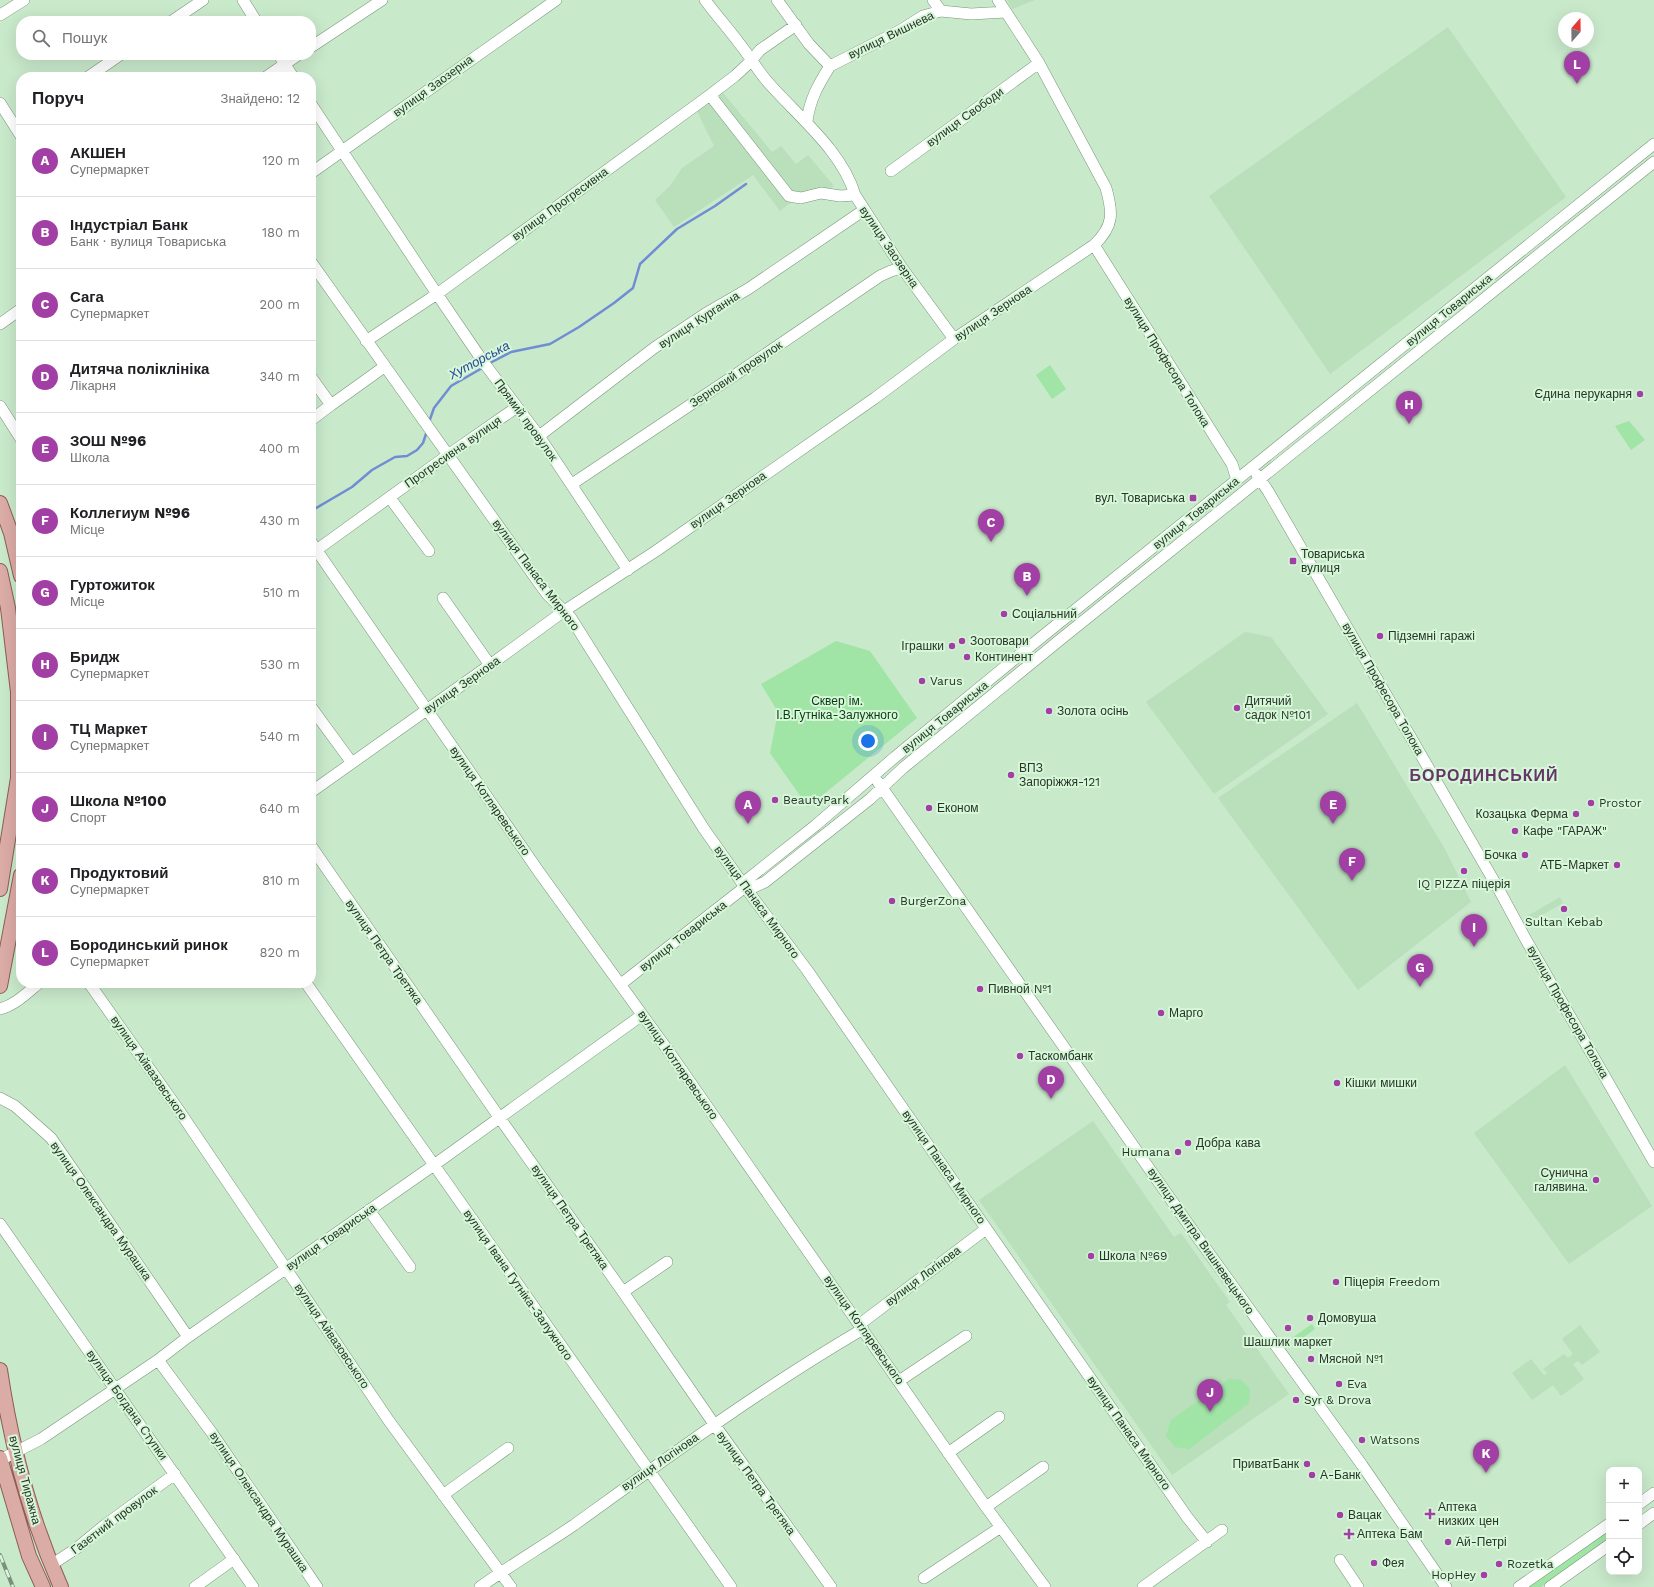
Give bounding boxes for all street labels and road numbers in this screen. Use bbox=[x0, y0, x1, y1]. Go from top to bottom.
street label: вулиця Вишнева bbox=[846, 8, 936, 62]
street label: вулиця Заозерна bbox=[390, 52, 476, 120]
street label: вулиця Свободи bbox=[924, 84, 1006, 150]
street label: вулиця Прогресивна bbox=[509, 164, 611, 243]
street label: вулиця Заозерна bbox=[856, 203, 922, 291]
street label: вулиця Товариська bbox=[1403, 271, 1495, 349]
street label: вулиця Зернова bbox=[952, 282, 1034, 344]
street label: вулиця Курганна bbox=[656, 289, 742, 351]
street label: вулиця Професора Толока bbox=[1121, 294, 1213, 430]
street label: Зерновий провулок bbox=[687, 337, 786, 410]
street label: Прямий провулок bbox=[491, 376, 561, 464]
street label: Прогресивна вулиця bbox=[402, 413, 504, 491]
street label: вулиця Зернова bbox=[687, 468, 769, 531]
street label: вулиця Товариська bbox=[1150, 474, 1242, 552]
street label: вулиця Панаса Мирного bbox=[490, 517, 583, 634]
street label: вулиця Професора Толока bbox=[1339, 620, 1427, 758]
street label: вулиця Зернова bbox=[421, 653, 503, 716]
street label: вулиця Товариська bbox=[899, 678, 991, 756]
street label: вулиця Котляревського bbox=[447, 744, 533, 858]
street label: вулиця Панаса Мирного bbox=[711, 843, 803, 961]
street label: вулиця Петра Третяка bbox=[343, 897, 426, 1007]
street label: вулиця Товариська bbox=[637, 897, 730, 974]
street label: вулиця Професора Толока bbox=[1524, 943, 1612, 1081]
street label: вулиця Котляревського bbox=[635, 1008, 721, 1122]
street label: вулиця Айвазовського bbox=[108, 1013, 190, 1123]
street label: вулиця Панаса Мирного bbox=[899, 1107, 989, 1227]
street label: вулиця Олександра Мурашка bbox=[48, 1139, 155, 1283]
street label: вулиця Петра Третяка bbox=[529, 1162, 612, 1272]
street label: вулиця Дмитра Вишневецького bbox=[1145, 1165, 1257, 1317]
street label: вулиця Товариська bbox=[283, 1200, 379, 1273]
street label: вулиця Івана Гутніка-Залужного bbox=[460, 1207, 576, 1363]
street label: вулиця Логінова bbox=[883, 1243, 964, 1309]
street label: вулиця Котляревського bbox=[821, 1273, 907, 1387]
street label: вулиця Айвазовського bbox=[292, 1281, 373, 1392]
street label: вулиця Богдана Ступки bbox=[84, 1347, 170, 1463]
street label: вулиця Панаса Мирного bbox=[1084, 1373, 1174, 1493]
street label: вулиця Петра Третяка bbox=[714, 1428, 798, 1538]
street label: вулиця Олександра Мурашка bbox=[207, 1429, 311, 1575]
street label: вулиця Логінова bbox=[619, 1430, 701, 1494]
street label: вулиця Тиражна bbox=[6, 1434, 44, 1526]
street label: Газетний провулок bbox=[68, 1483, 160, 1557]

